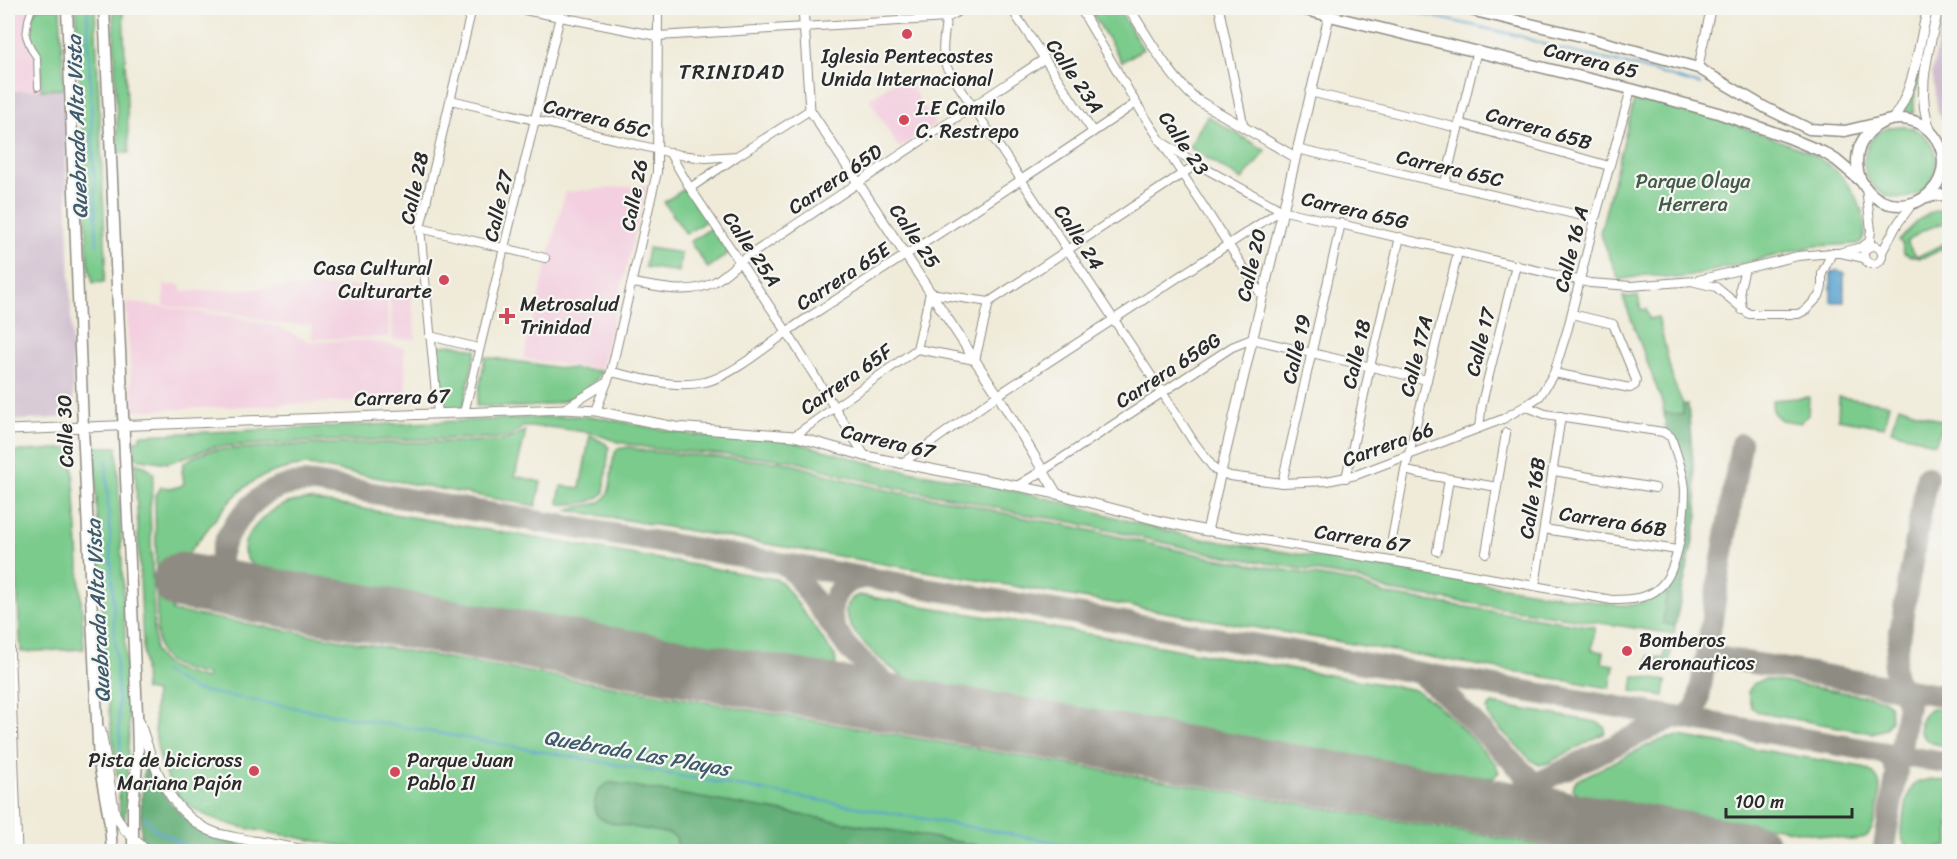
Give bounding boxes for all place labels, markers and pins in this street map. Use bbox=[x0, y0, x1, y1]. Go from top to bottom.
marker: Iglesia Pentecostes Unida Internacional bbox=[900, 27, 914, 41]
place label: Iglesia Pentecostes Unida Internacional bbox=[820, 39, 994, 97]
place label: I.E Camilo C. Restrepo bbox=[915, 91, 1019, 149]
marker: I.E Camilo C. Restrepo bbox=[897, 113, 911, 127]
place label: Casa Cultural Culturarte bbox=[313, 251, 433, 309]
marker: Casa Cultural Culturarte bbox=[437, 273, 451, 287]
place label: Metrosalud Trinidad bbox=[520, 287, 620, 345]
marker: Metrosalud Trinidad bbox=[498, 307, 516, 325]
place label: Bomberos Aeronauticos bbox=[1638, 623, 1756, 681]
marker: Bomberos Aeronauticos bbox=[1620, 644, 1634, 658]
place label: Pista de bicicross Mariana Pajón bbox=[88, 743, 243, 801]
place label: Parque Juan Pablo II bbox=[407, 743, 514, 801]
marker: Pista de bicicross Mariana Pajón bbox=[247, 764, 261, 778]
marker: Parque Juan Pablo II bbox=[388, 765, 402, 779]

